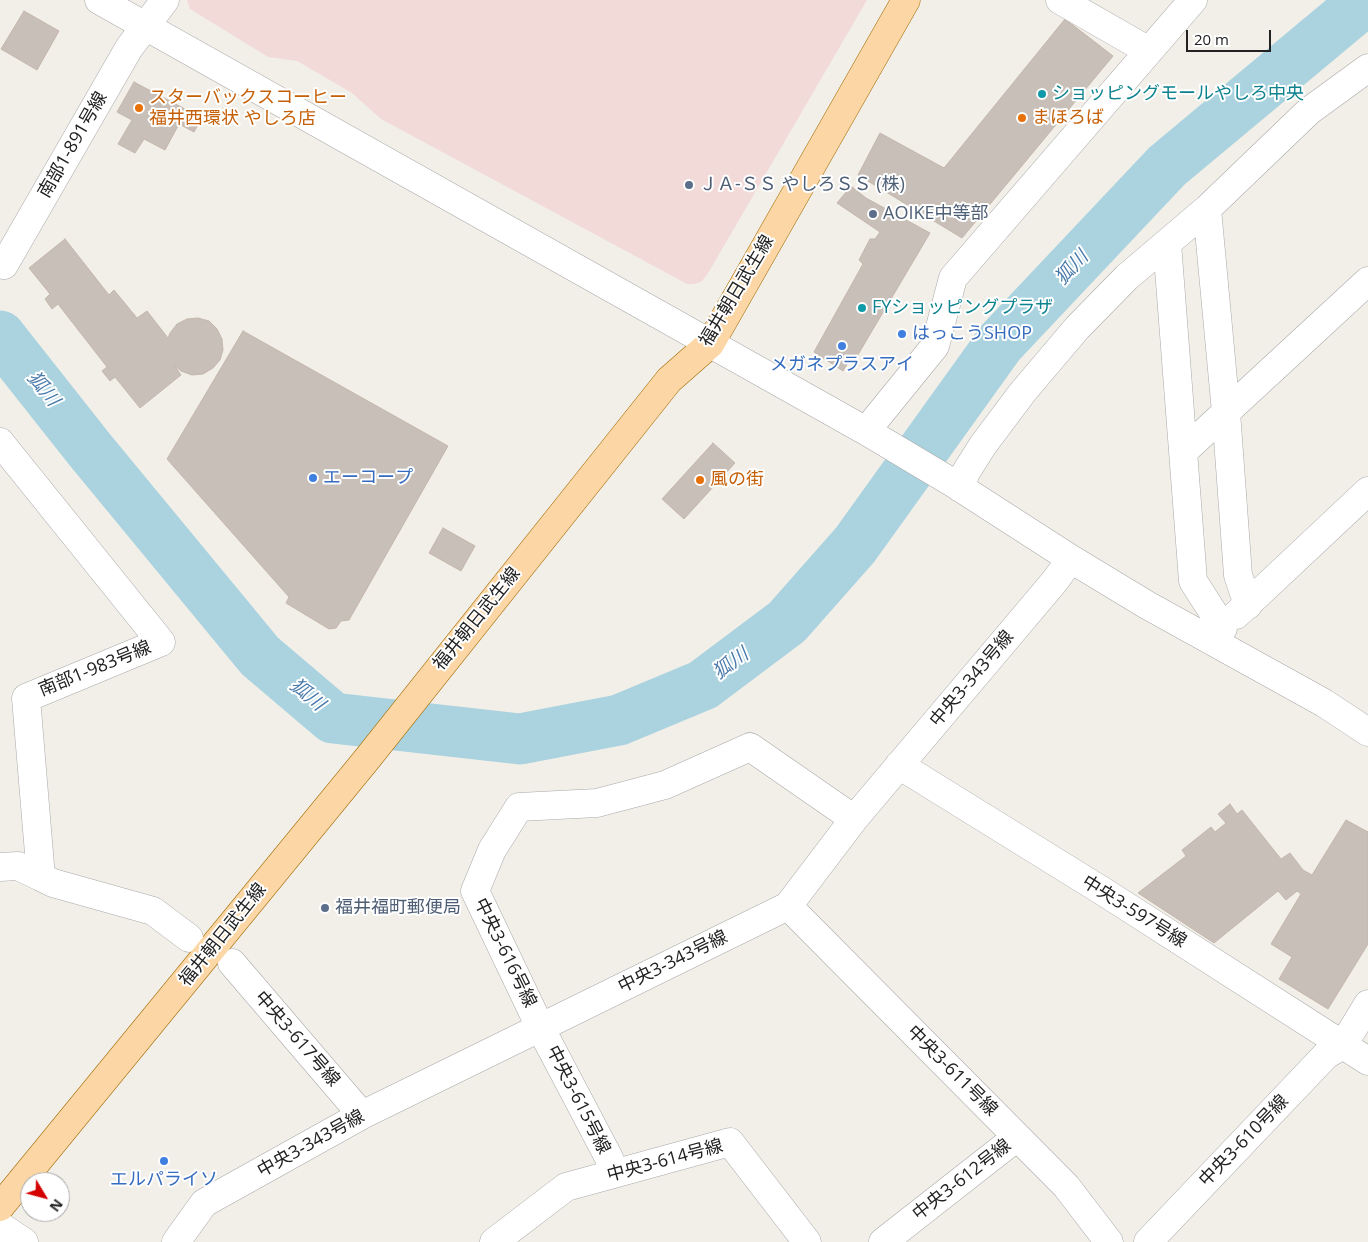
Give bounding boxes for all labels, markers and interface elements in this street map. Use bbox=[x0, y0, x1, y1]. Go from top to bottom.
scale bar bbox=[1188, 20, 1273, 52]
text: 20 m bbox=[1194, 29, 1229, 49]
place label: ショッピングモールやしろ中央 bbox=[1052, 83, 1304, 105]
place label: スターバックスコーヒー 福井西環状 やしろ店 bbox=[149, 87, 347, 130]
street label: 南部1-891号線 bbox=[34, 88, 112, 202]
marker: ショッピングモールやしろ中央 bbox=[1036, 88, 1048, 100]
marker: スターバックスコーヒー 福井西環状 やしろ店 bbox=[133, 102, 145, 114]
place label: まほろば bbox=[1032, 107, 1104, 129]
marker: まほろば bbox=[1016, 112, 1028, 124]
place label: ＪＡ-ＳＳ やしろＳＳ (株) bbox=[699, 174, 905, 196]
marker: ＪＡ-ＳＳ やしろＳＳ (株) bbox=[683, 179, 695, 191]
place label: AOIKE中等部 bbox=[883, 203, 988, 225]
marker: AOIKE中等部 bbox=[867, 208, 879, 220]
street label: 福井朝日武生線 bbox=[695, 231, 779, 351]
water label: 狐川 bbox=[1051, 246, 1093, 290]
place label: FYショッピングプラザ bbox=[872, 297, 1053, 319]
marker: FYショッピングプラザ bbox=[856, 302, 868, 314]
place label: はっこうSHOP bbox=[912, 323, 1032, 345]
marker: はっこうSHOP bbox=[896, 328, 908, 340]
marker: メガネプラスアイ bbox=[836, 340, 848, 352]
place label: メガネプラスアイ bbox=[770, 354, 914, 376]
water label: 狐川 bbox=[22, 367, 64, 411]
place label: エーコープ bbox=[323, 467, 413, 489]
place label: 風の街 bbox=[710, 469, 764, 491]
marker: エーコープ bbox=[307, 472, 319, 484]
marker: 風の街 bbox=[694, 474, 706, 486]
street label: 福井朝日武生線 bbox=[429, 563, 525, 675]
street label: 中央3-343号線 bbox=[925, 626, 1019, 732]
street label: 南部1-983号線 bbox=[36, 637, 154, 701]
water label: 狐川 bbox=[709, 644, 753, 684]
water label: 狐川 bbox=[285, 674, 329, 716]
street label: 中央3-597号線 bbox=[1078, 871, 1190, 953]
street label: 福井朝日武生線 bbox=[175, 879, 271, 991]
street label: 中央3-616号線 bbox=[469, 895, 541, 1011]
place label: 福井福町郵便局 bbox=[335, 897, 461, 919]
marker: 福井福町郵便局 bbox=[319, 902, 331, 914]
street label: 中央3-343号線 bbox=[615, 926, 731, 998]
street label: 中央3-617号線 bbox=[250, 987, 344, 1091]
street label: 中央3-611号線 bbox=[902, 1021, 1002, 1121]
street label: 中央3-615号線 bbox=[541, 1042, 615, 1158]
street label: 中央3-610号線 bbox=[1195, 1091, 1293, 1191]
street label: 中央3-343号線 bbox=[254, 1106, 368, 1182]
street label: 中央3-614号線 bbox=[605, 1135, 725, 1187]
street label: 中央3-612号線 bbox=[908, 1135, 1016, 1225]
marker: エルパライソ bbox=[158, 1155, 170, 1167]
place label: エルパライソ bbox=[110, 1169, 218, 1191]
north arrow bbox=[20, 1172, 70, 1222]
text: N bbox=[46, 1195, 68, 1216]

